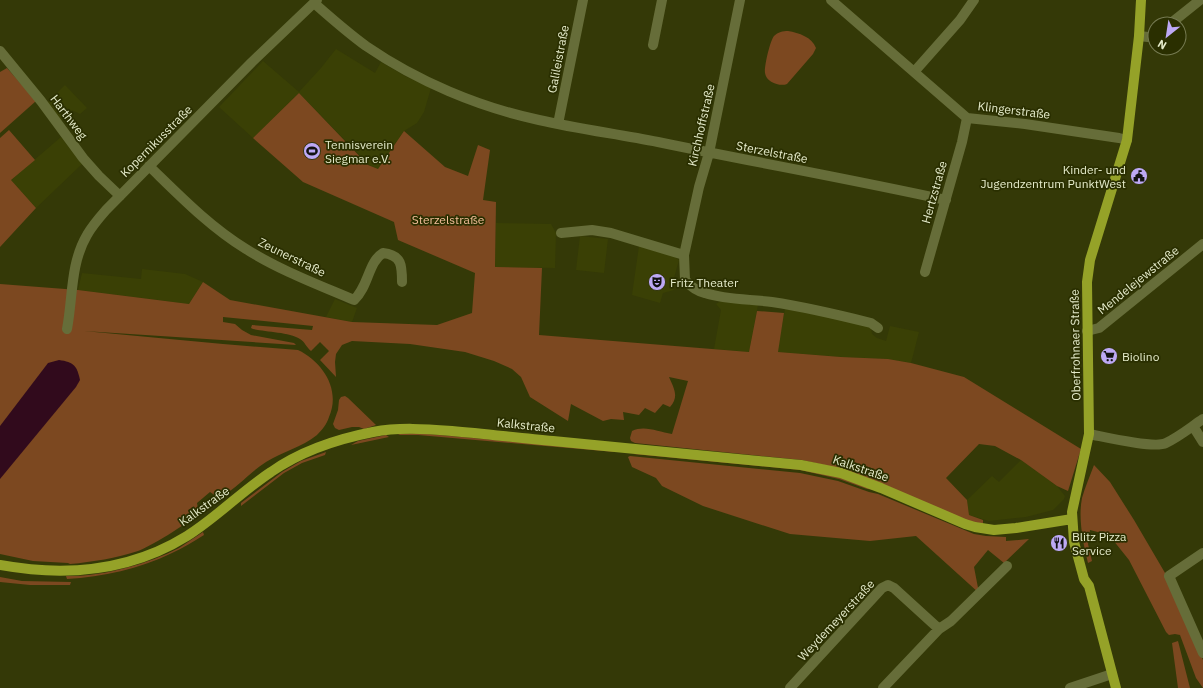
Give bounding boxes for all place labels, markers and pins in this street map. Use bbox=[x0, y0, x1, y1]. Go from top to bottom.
place label: Tennisverein Siegmar e.V. bbox=[325, 137, 393, 166]
sports icon: Tennisverein Siegmar e.V. bbox=[302, 141, 322, 161]
place label: Kinder- und Jugendzentrum PunktWest bbox=[980, 162, 1126, 191]
public building icon: Kinder- und Jugendzentrum PunktWest bbox=[1129, 166, 1149, 186]
theatre icon: Fritz Theater bbox=[647, 272, 667, 292]
place label: Fritz Theater bbox=[670, 275, 739, 290]
supermarket icon: Biolino bbox=[1099, 346, 1119, 366]
place label: Biolino bbox=[1122, 349, 1160, 364]
place label: Blitz Pizza Service bbox=[1072, 529, 1127, 558]
restaurant icon: Blitz Pizza Service bbox=[1049, 533, 1069, 553]

